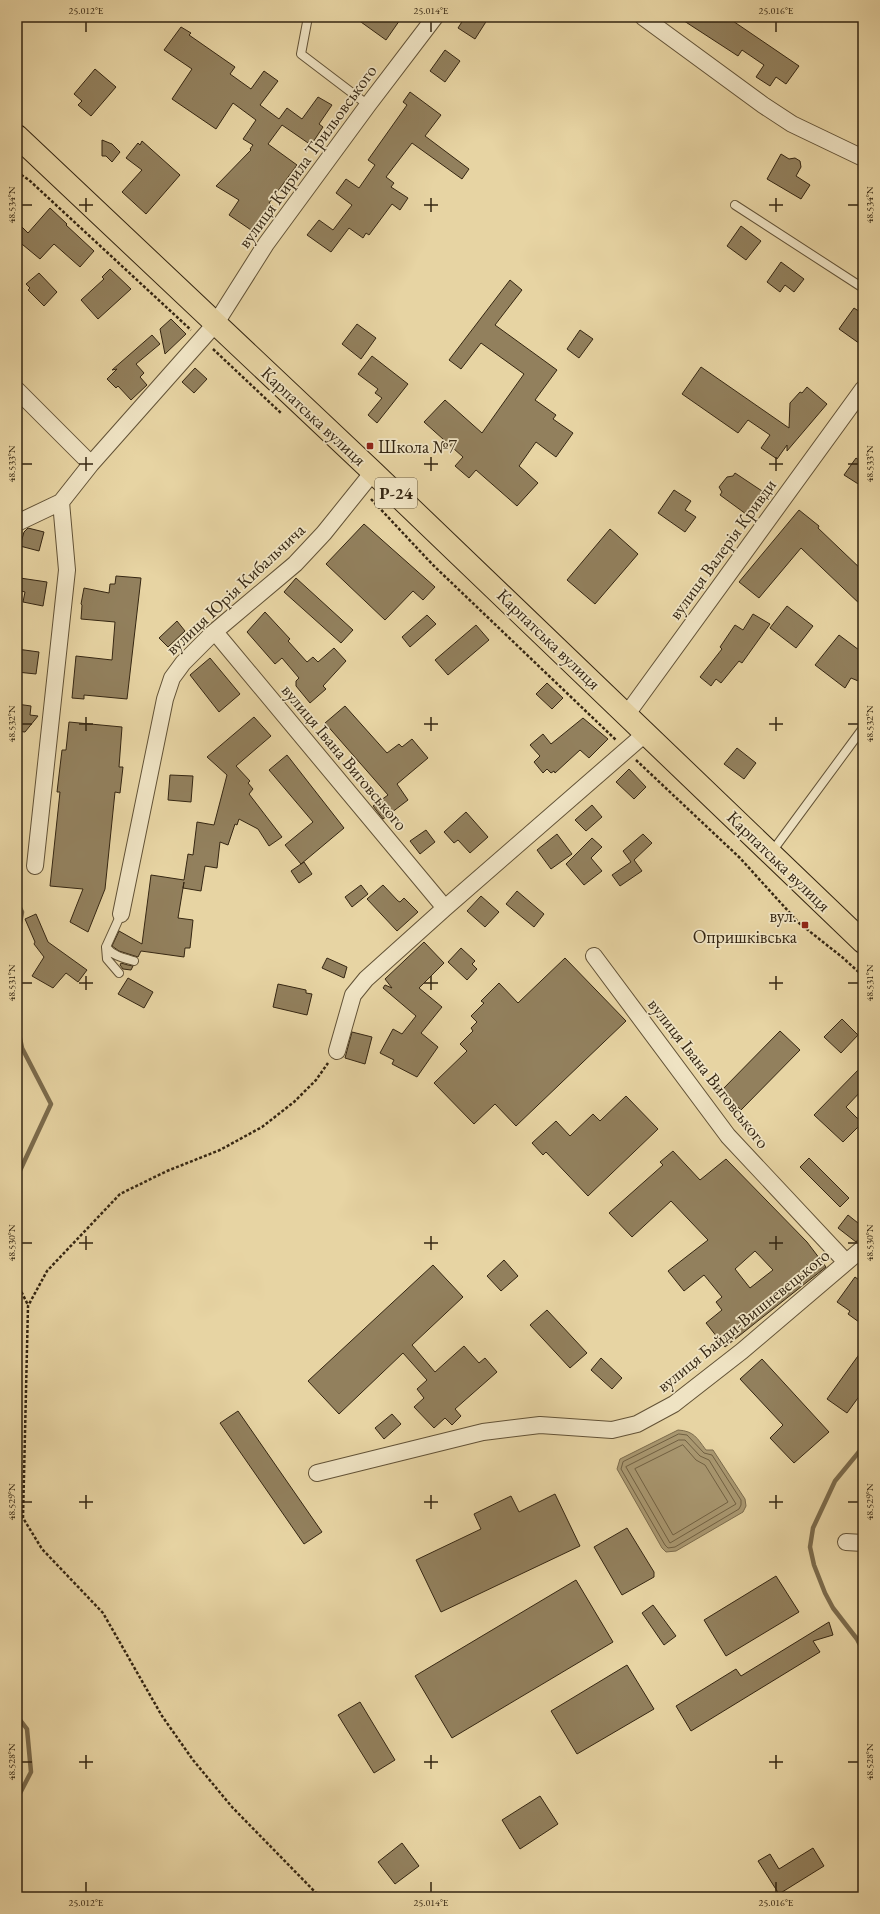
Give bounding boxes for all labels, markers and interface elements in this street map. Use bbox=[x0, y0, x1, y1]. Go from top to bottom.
text: 25.012°E bbox=[69, 4, 104, 17]
text: 25.014°E bbox=[414, 4, 449, 17]
text: 25.016°E bbox=[759, 4, 794, 17]
street label: вулиця Кирила Трильовського bbox=[233, 60, 381, 252]
text: 48.534°N bbox=[5, 186, 18, 224]
text: 48.534°N bbox=[863, 186, 876, 224]
street label: Карпатська вулиця bbox=[257, 361, 371, 471]
place label: Школа №7 bbox=[378, 435, 457, 458]
marker: Школа №7 bbox=[365, 441, 375, 451]
text: 48.533°N bbox=[5, 445, 18, 483]
text: 48.533°N bbox=[863, 445, 876, 483]
street label: вулиця Валерія Кривди bbox=[663, 474, 781, 624]
road number: Р-24 bbox=[375, 478, 417, 508]
street label: вулиця Юрія Кибальчича bbox=[160, 518, 310, 660]
street label: Карпатська вулиця bbox=[492, 584, 606, 694]
street label: вулиця Івана Виговського bbox=[277, 679, 413, 835]
text: 48.532°N bbox=[5, 705, 18, 743]
text: 48.532°N bbox=[863, 705, 876, 743]
street label: Карпатська вулиця bbox=[722, 806, 836, 916]
place label: вул. Опришківська bbox=[693, 904, 798, 948]
marker: вул. Опришківська bbox=[800, 920, 810, 930]
text: 48.531°N bbox=[5, 964, 18, 1002]
text: 48.531°N bbox=[863, 964, 876, 1002]
street label: вулиця Івана Виговського bbox=[643, 993, 775, 1153]
text: 48.530°N bbox=[5, 1224, 18, 1262]
text: 48.530°N bbox=[863, 1224, 876, 1262]
street label: вулиця Байди-Вишневецького bbox=[652, 1243, 834, 1397]
text: 48.529°N bbox=[5, 1483, 18, 1521]
text: 48.529°N bbox=[863, 1483, 876, 1521]
text: 48.528°N bbox=[5, 1743, 18, 1781]
text: 48.528°N bbox=[863, 1743, 876, 1781]
text: 25.012°E bbox=[69, 1896, 104, 1909]
text: 25.014°E bbox=[414, 1896, 449, 1909]
text: 25.016°E bbox=[759, 1896, 794, 1909]

